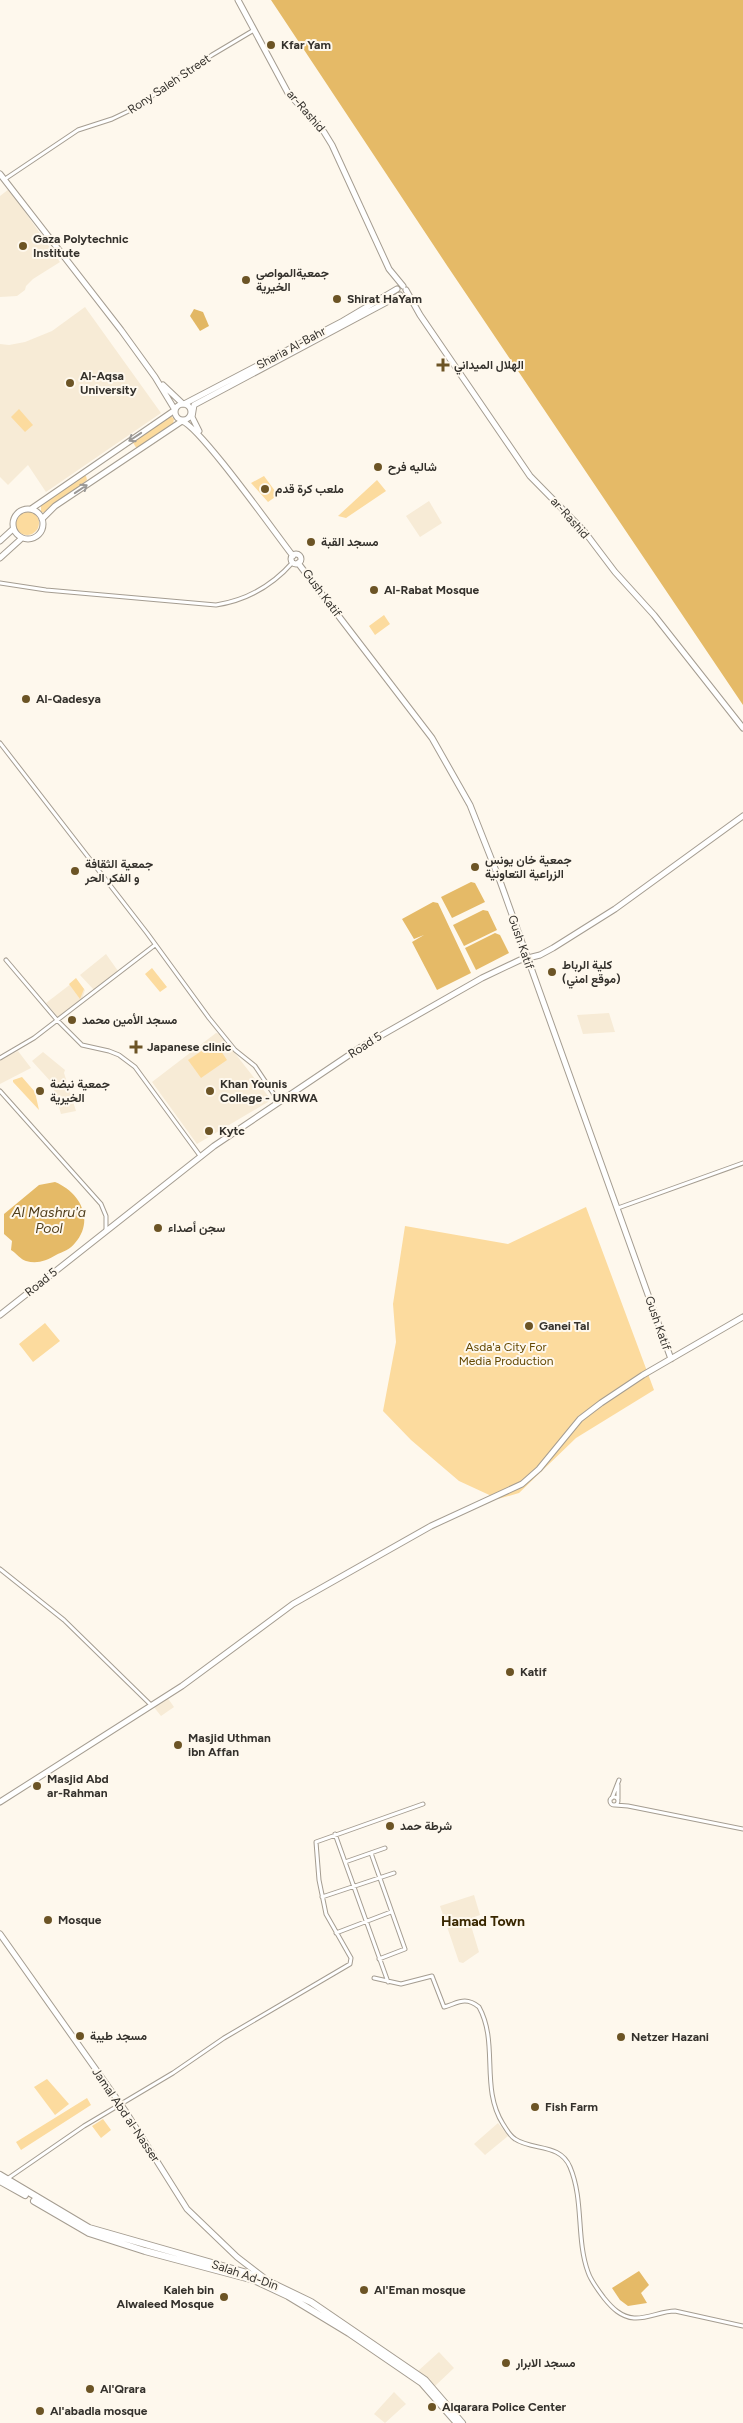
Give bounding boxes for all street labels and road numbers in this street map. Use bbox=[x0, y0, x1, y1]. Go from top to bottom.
street label: Rony Saleh Street bbox=[125, 51, 213, 117]
street label: ar-Rashid bbox=[284, 87, 328, 135]
street label: Sharia Al-Bahr bbox=[254, 324, 328, 372]
street label: ar-Rashid bbox=[548, 494, 592, 542]
street label: Gush Katif bbox=[300, 566, 345, 620]
street label: Gush Katif bbox=[505, 913, 537, 971]
street label: Road 5 bbox=[345, 1029, 385, 1061]
street label: Road 5 bbox=[22, 1265, 60, 1299]
street label: Gush Katif bbox=[642, 1294, 674, 1352]
street label: Jamal Abd al-Nasser bbox=[89, 2065, 163, 2165]
street label: Salah Ad-Din bbox=[210, 2257, 281, 2293]

